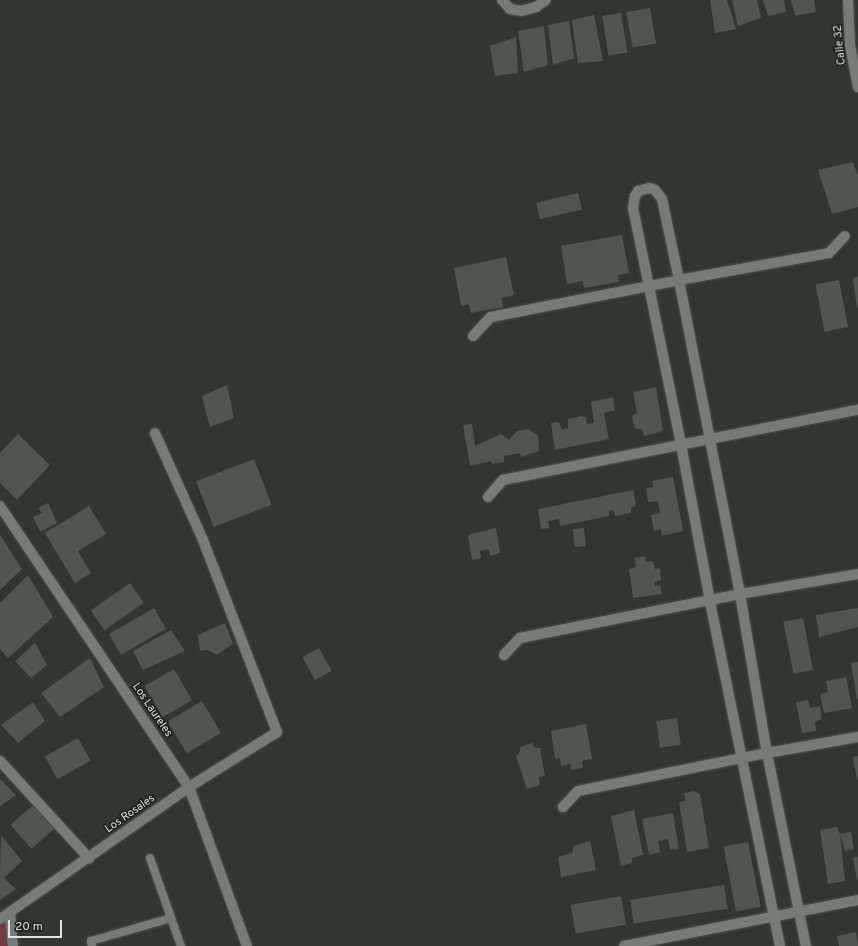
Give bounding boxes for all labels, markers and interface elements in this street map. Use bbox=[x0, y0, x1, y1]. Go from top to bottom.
street label: Calle 32 bbox=[831, 24, 849, 66]
street label: Los Laureles bbox=[129, 681, 175, 739]
street label: Los Rosales bbox=[103, 792, 157, 836]
scale bar bbox=[10, 912, 64, 938]
text: 20 m bbox=[15, 919, 43, 935]

